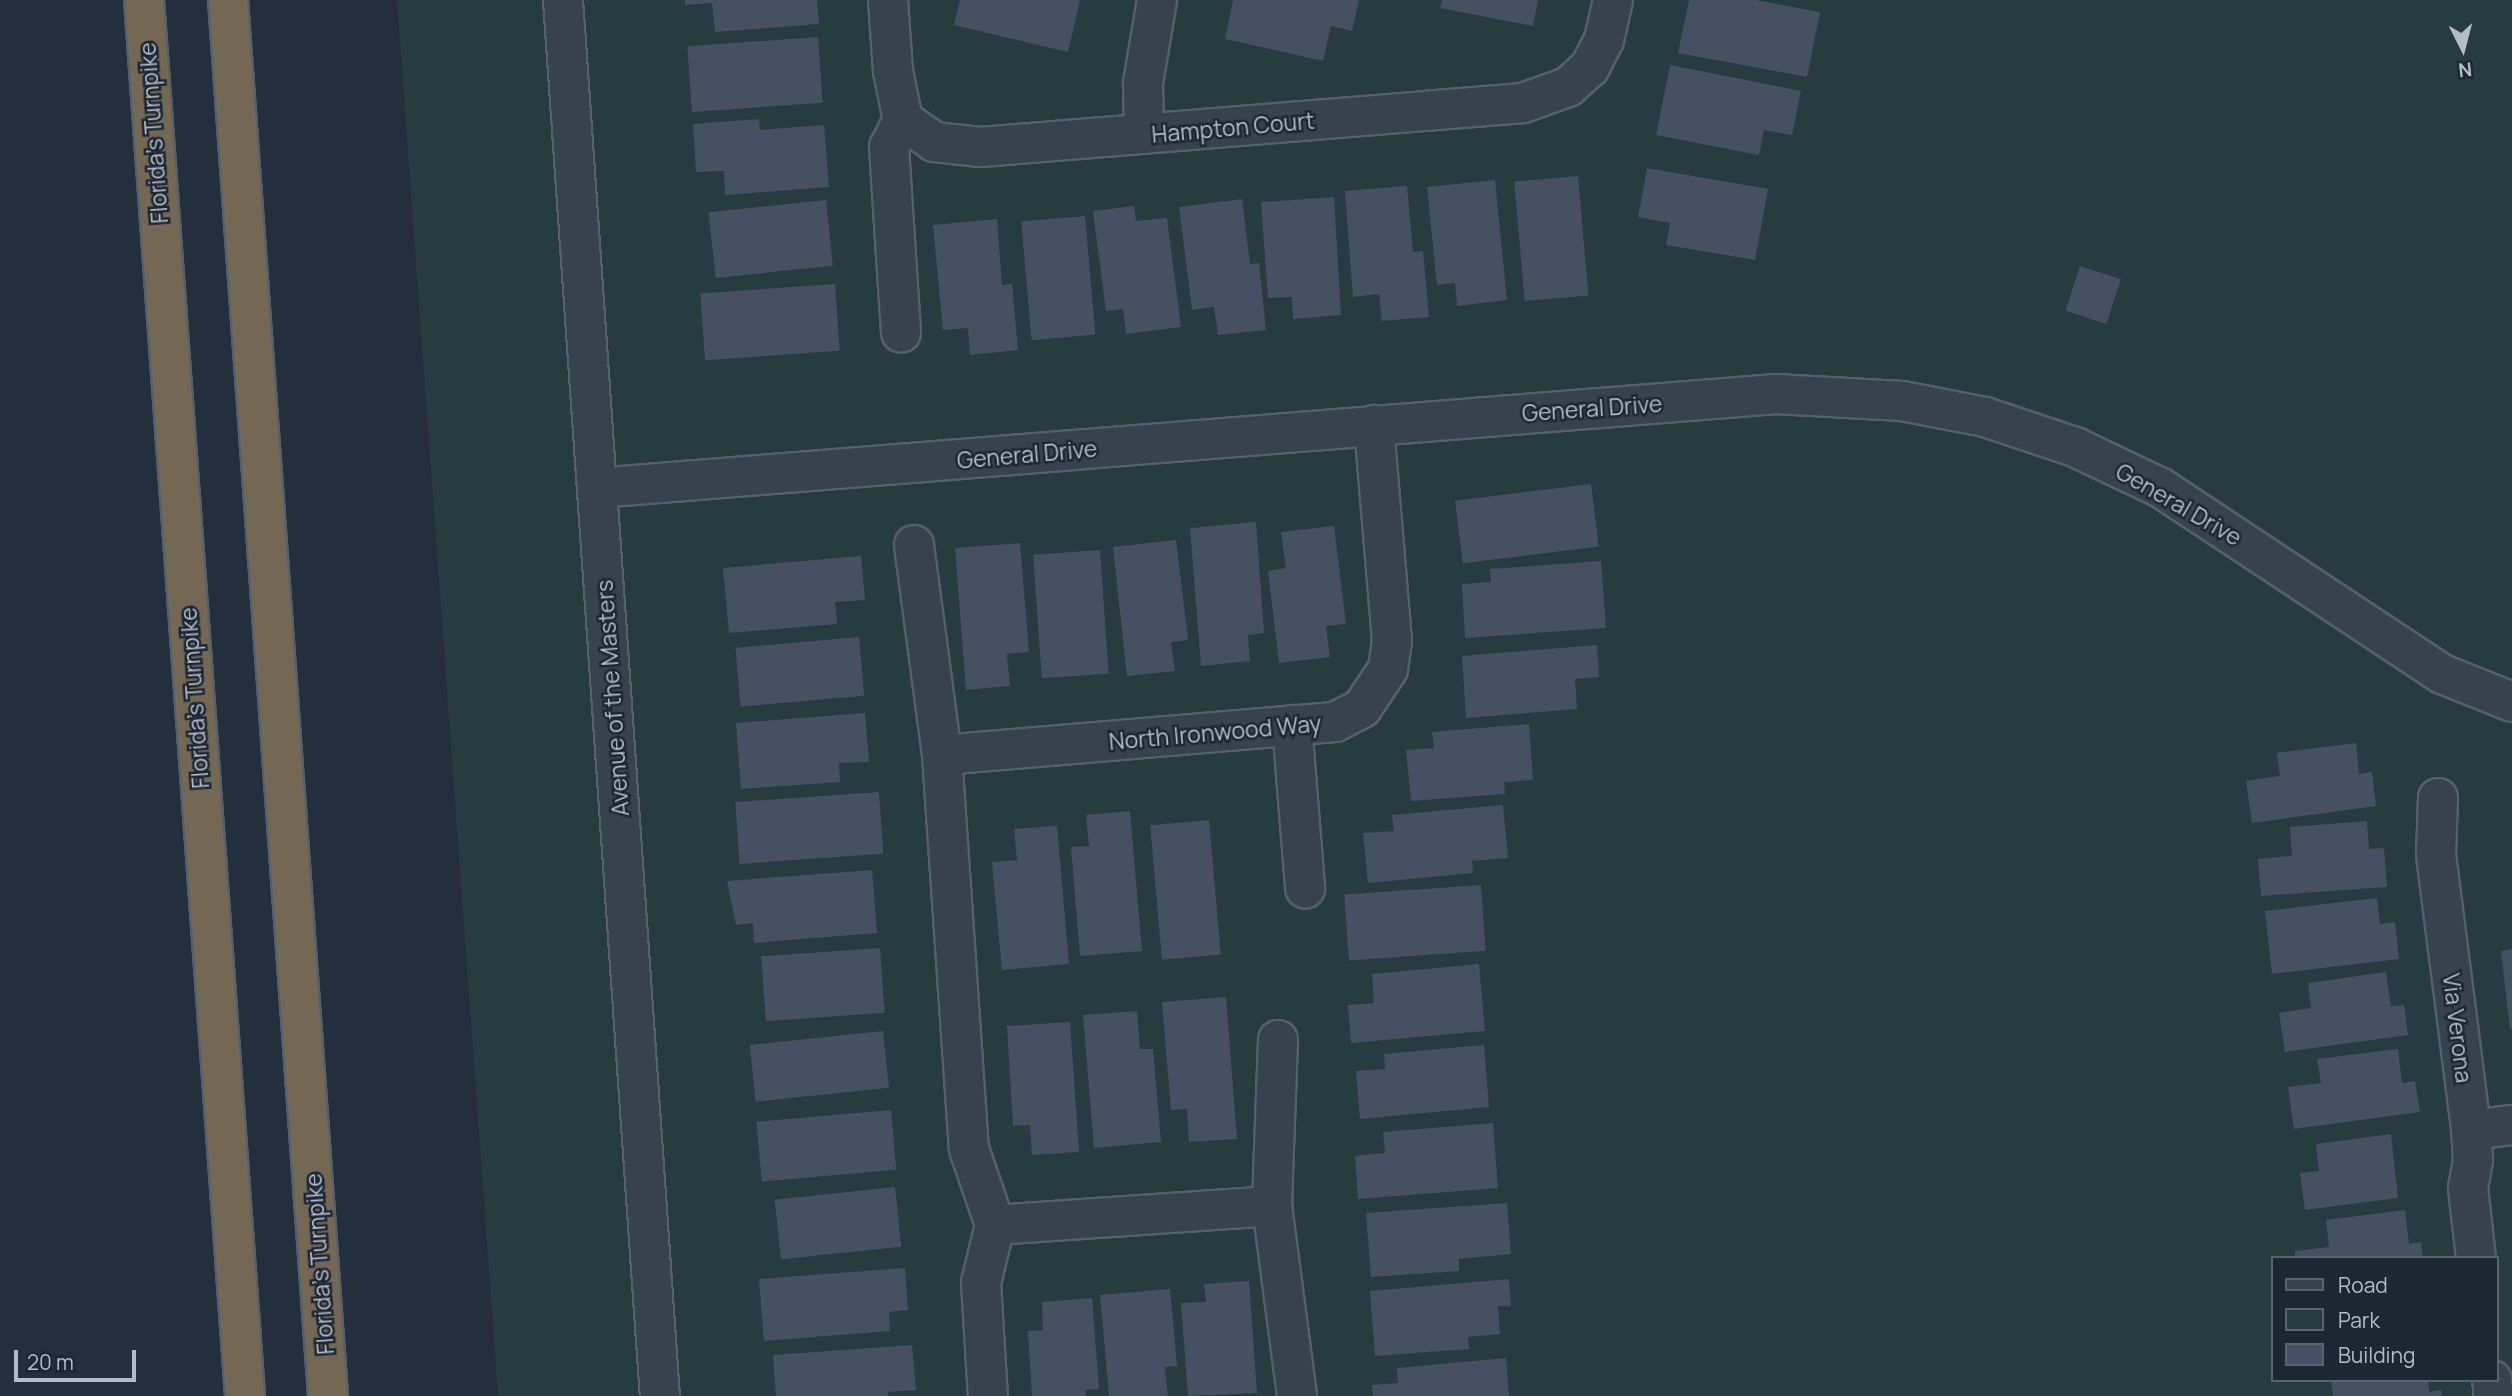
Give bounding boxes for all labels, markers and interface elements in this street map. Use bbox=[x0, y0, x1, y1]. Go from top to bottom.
north arrow bbox=[2428, 14, 2498, 84]
street label: Florida's Turnpike bbox=[133, 41, 173, 225]
text: N bbox=[2457, 56, 2473, 84]
street label: Hampton Court bbox=[1150, 106, 1316, 148]
street label: General Drive bbox=[1521, 389, 1663, 427]
street label: General Drive bbox=[956, 434, 1098, 474]
street label: General Drive bbox=[2111, 457, 2247, 551]
street label: Avenue of the Masters bbox=[590, 579, 634, 817]
street label: Florida's Turnpike bbox=[174, 606, 214, 790]
street label: North Ironwood Way bbox=[1108, 709, 1322, 755]
street label: Via Verona bbox=[2438, 972, 2478, 1084]
street label: Florida's Turnpike bbox=[299, 1172, 339, 1356]
legend bbox=[2270, 1256, 2498, 1382]
text: Road bbox=[2338, 1271, 2388, 1299]
text: Park bbox=[2338, 1306, 2380, 1334]
scale bar bbox=[18, 1336, 140, 1380]
text: Building bbox=[2338, 1341, 2415, 1369]
text: 20 m bbox=[27, 1348, 74, 1376]

